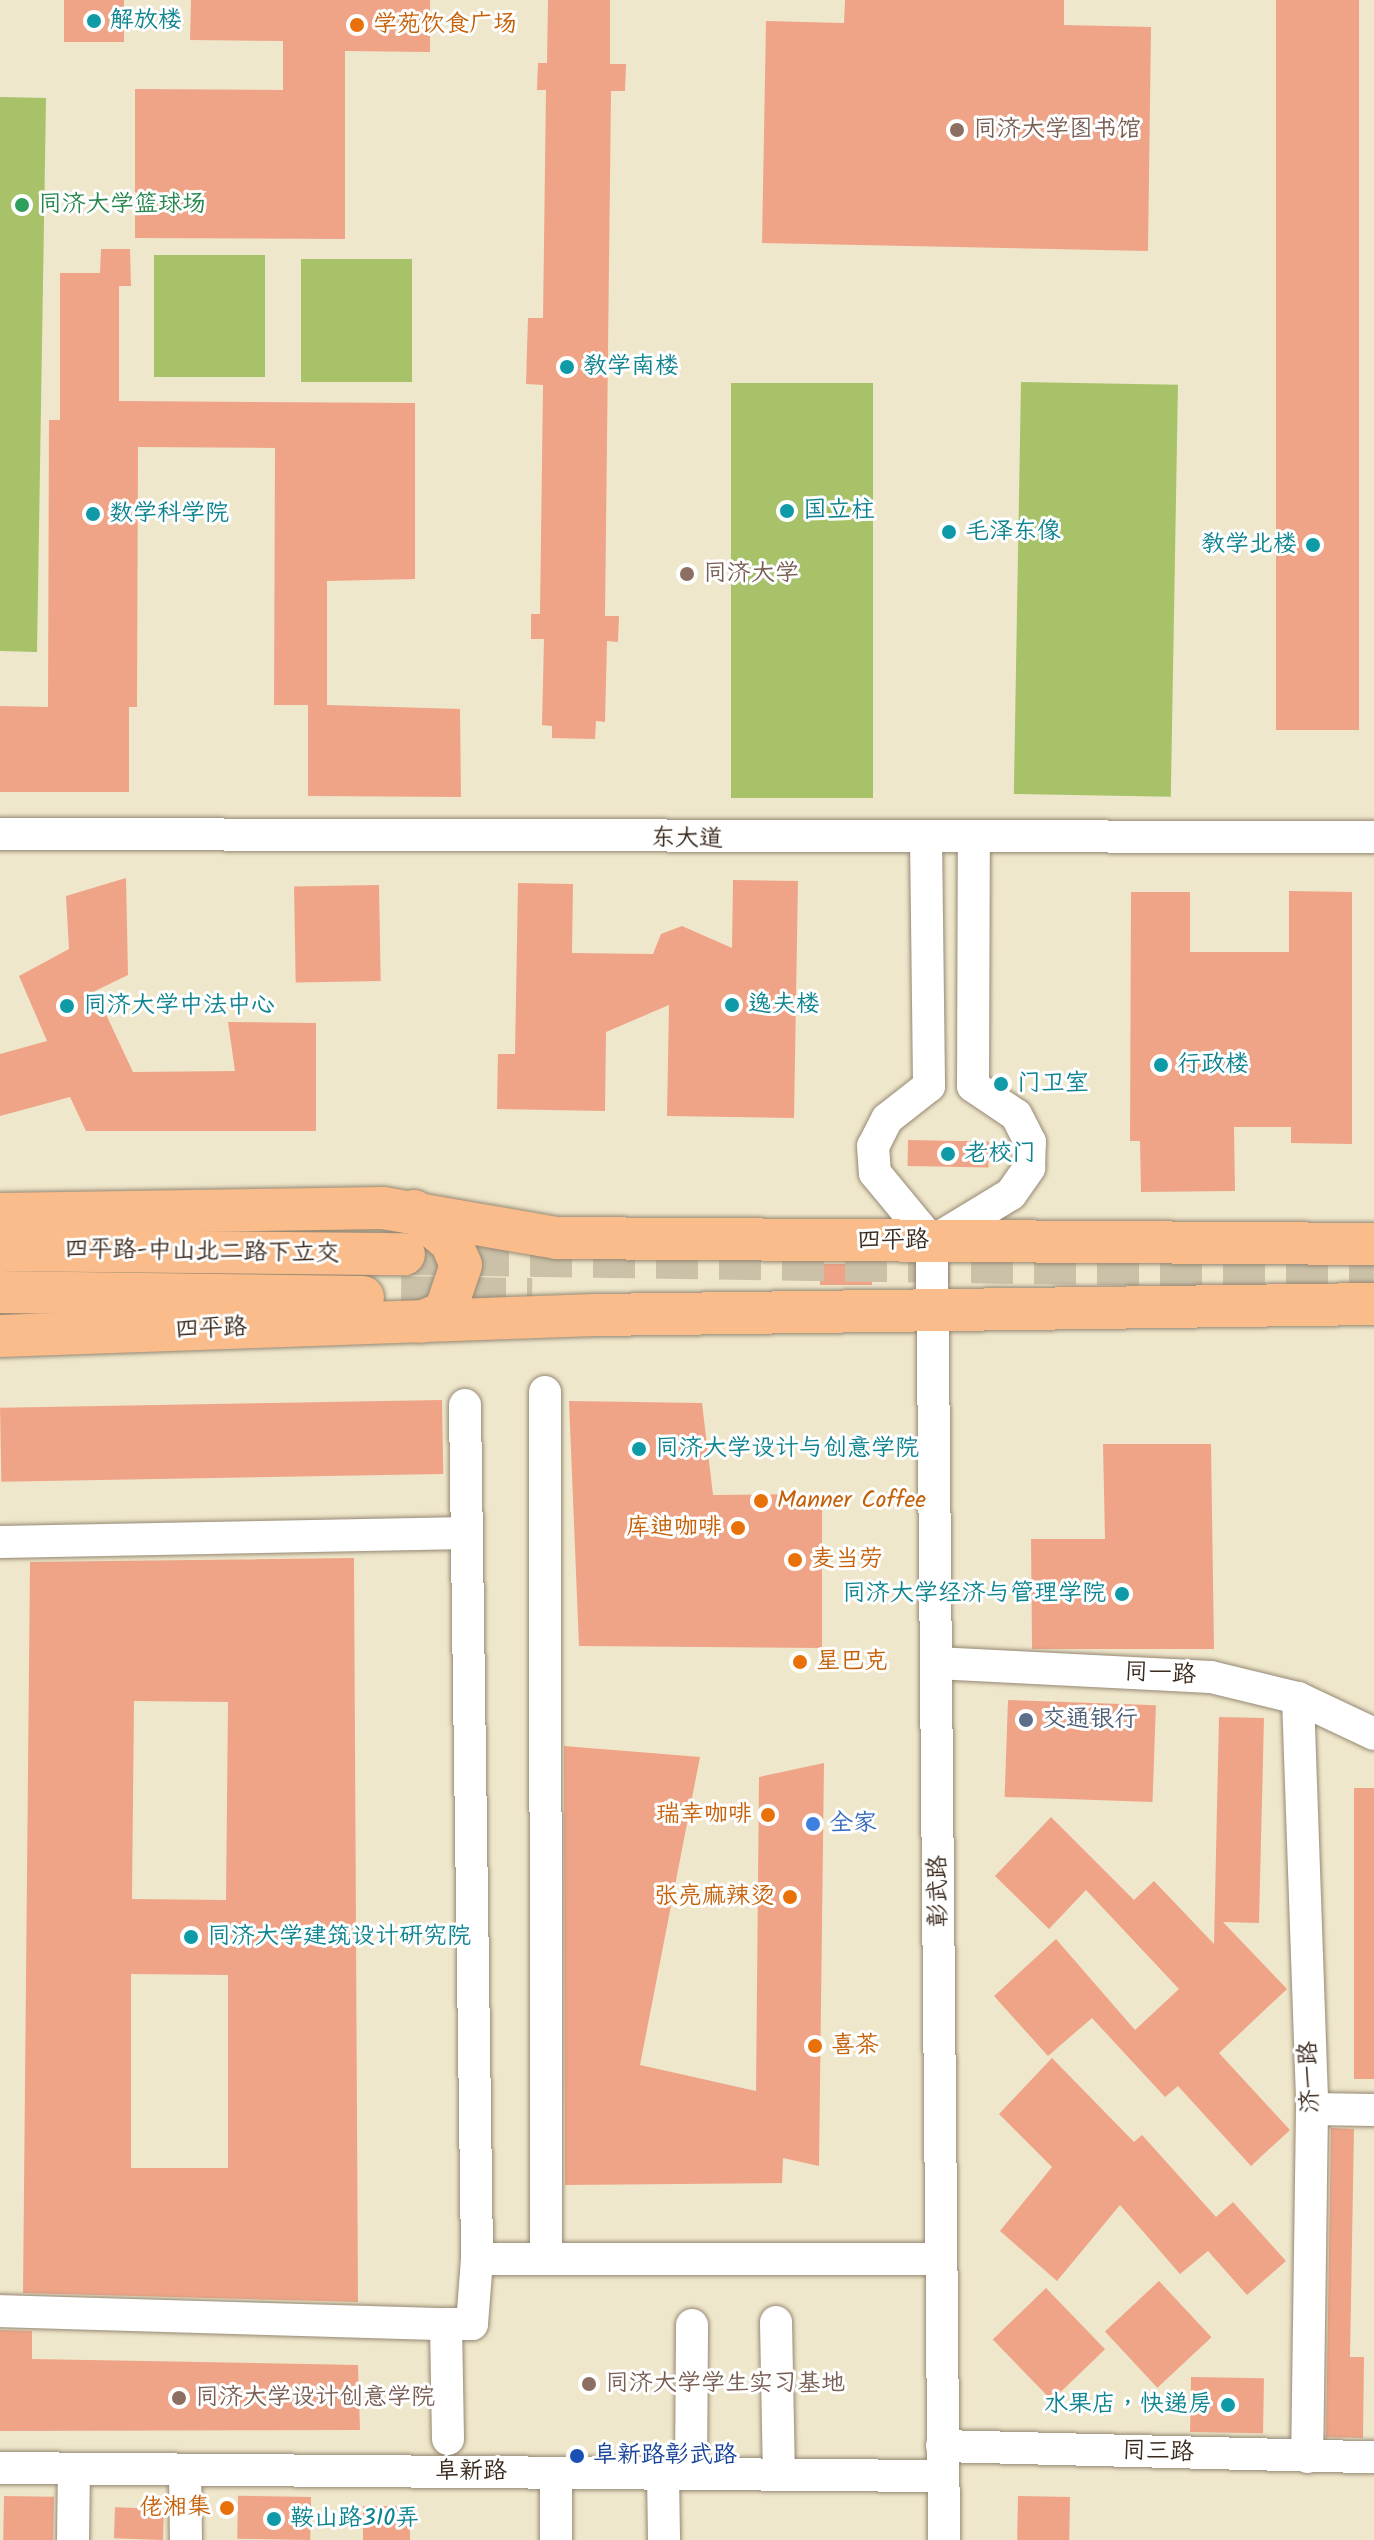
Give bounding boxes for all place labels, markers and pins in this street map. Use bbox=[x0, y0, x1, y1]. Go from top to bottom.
place label: 解放楼 bbox=[110, 7, 182, 35]
place label: 学苑饮食广场 bbox=[373, 11, 517, 39]
marker: 解放楼 bbox=[85, 12, 103, 30]
marker: 学苑饮食广场 bbox=[348, 16, 366, 34]
place label: 同济大学图书馆 bbox=[973, 116, 1141, 144]
marker: 同济大学图书馆 bbox=[948, 121, 966, 139]
place label: 同济大学篮球场 bbox=[38, 191, 206, 219]
marker: 同济大学篮球场 bbox=[13, 196, 31, 214]
place label: 教学南楼 bbox=[583, 353, 679, 381]
marker: 教学南楼 bbox=[558, 358, 576, 376]
place label: 国立柱 bbox=[803, 497, 875, 525]
place label: 数学科学院 bbox=[109, 500, 229, 528]
marker: 国立柱 bbox=[778, 502, 796, 520]
marker: 数学科学院 bbox=[84, 505, 102, 523]
place label: 毛泽东像 bbox=[965, 518, 1061, 546]
marker: 毛泽东像 bbox=[940, 523, 958, 541]
place label: 教学北楼 bbox=[1201, 531, 1297, 559]
marker: 教学北楼 bbox=[1304, 536, 1322, 554]
place label: 同济大学 bbox=[703, 560, 799, 588]
marker: 同济大学 bbox=[678, 565, 696, 583]
place label: 逸夫楼 bbox=[748, 991, 820, 1019]
place label: 同济大学中法中心 bbox=[83, 992, 275, 1020]
marker: 逸夫楼 bbox=[723, 996, 741, 1014]
marker: 同济大学中法中心 bbox=[58, 997, 76, 1015]
place label: 行政楼 bbox=[1177, 1051, 1249, 1079]
marker: 行政楼 bbox=[1152, 1056, 1170, 1074]
place label: 门卫室 bbox=[1017, 1070, 1089, 1098]
marker: 门卫室 bbox=[992, 1075, 1010, 1093]
place label: 老校门 bbox=[964, 1140, 1036, 1168]
marker: 老校门 bbox=[939, 1145, 957, 1163]
place label: 同济大学设计与创意学院 bbox=[655, 1435, 919, 1463]
marker: 同济大学设计与创意学院 bbox=[630, 1440, 648, 1458]
place label: Manner Coffee bbox=[777, 1487, 926, 1515]
marker: Manner Coffee bbox=[752, 1492, 770, 1510]
place label: 库迪咖啡 bbox=[626, 1514, 722, 1542]
marker: 库迪咖啡 bbox=[729, 1519, 747, 1537]
place label: 麦当劳 bbox=[811, 1546, 883, 1574]
marker: 麦当劳 bbox=[786, 1551, 804, 1569]
place label: 同济大学经济与管理学院 bbox=[842, 1580, 1106, 1608]
marker: 同济大学经济与管理学院 bbox=[1113, 1585, 1131, 1603]
place label: 星巴克 bbox=[816, 1648, 888, 1676]
marker: 星巴克 bbox=[791, 1653, 809, 1671]
place label: 交通银行 bbox=[1042, 1706, 1138, 1734]
marker: 交通银行 bbox=[1017, 1711, 1035, 1729]
place label: 瑞幸咖啡 bbox=[656, 1801, 752, 1829]
marker: 瑞幸咖啡 bbox=[759, 1806, 777, 1824]
place label: 全家 bbox=[829, 1810, 877, 1838]
marker: 全家 bbox=[804, 1815, 822, 1833]
place label: 张亮麻辣烫 bbox=[654, 1883, 774, 1911]
marker: 张亮麻辣烫 bbox=[781, 1888, 799, 1906]
place label: 同济大学建筑设计研究院 bbox=[207, 1923, 471, 1951]
marker: 同济大学建筑设计研究院 bbox=[182, 1928, 200, 1946]
place label: 喜茶 bbox=[831, 2032, 879, 2060]
marker: 喜茶 bbox=[806, 2037, 824, 2055]
place label: 同济大学学生实习基地 bbox=[605, 2370, 845, 2398]
marker: 同济大学学生实习基地 bbox=[580, 2375, 598, 2393]
place label: 同济大学设计创意学院 bbox=[195, 2384, 435, 2412]
marker: 同济大学设计创意学院 bbox=[170, 2389, 188, 2407]
place label: 水果店，快递房 bbox=[1044, 2391, 1212, 2419]
marker: 水果店，快递房 bbox=[1219, 2396, 1237, 2414]
place label: 阜新路彰武路 bbox=[593, 2442, 737, 2470]
marker: 阜新路彰武路 bbox=[568, 2447, 586, 2465]
place label: 佬湘集 bbox=[139, 2494, 211, 2522]
marker: 佬湘集 bbox=[218, 2499, 236, 2517]
place label: 鞍山路310弄 bbox=[290, 2505, 419, 2533]
marker: 鞍山路310弄 bbox=[265, 2510, 283, 2528]

